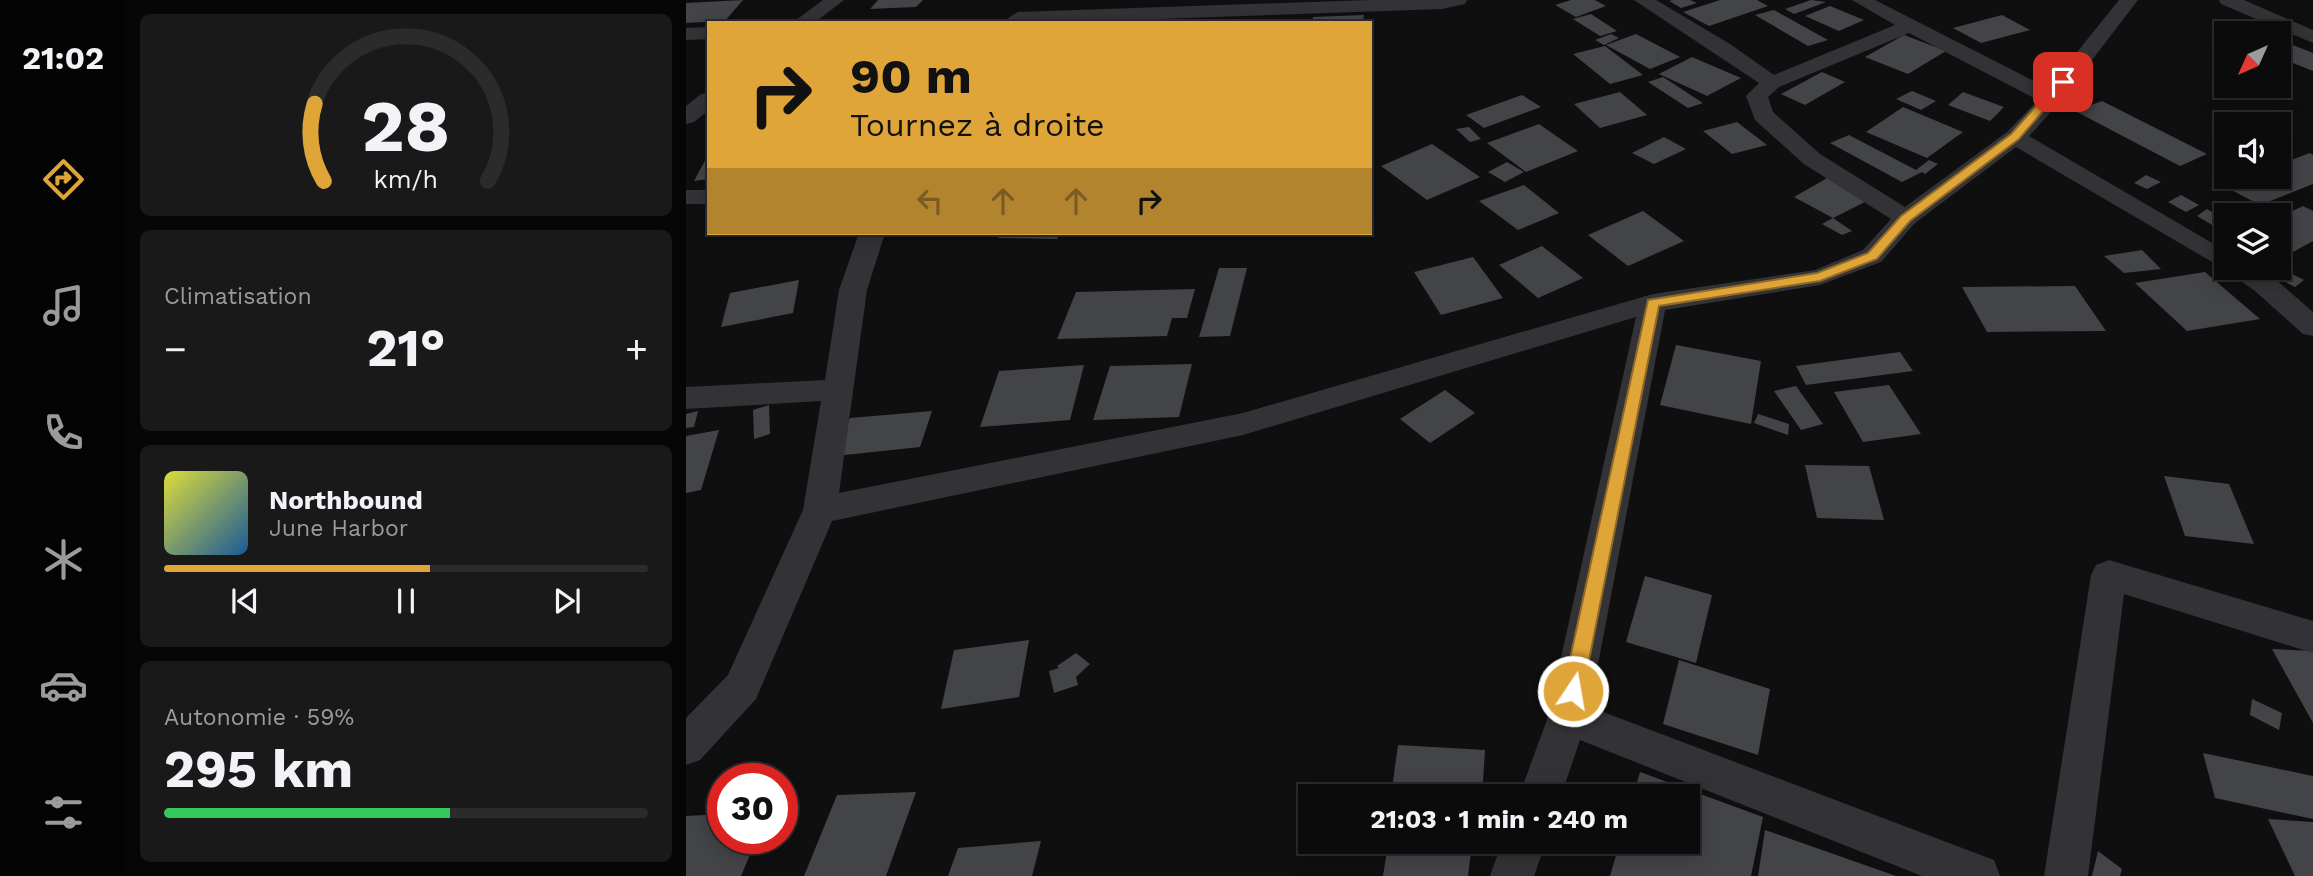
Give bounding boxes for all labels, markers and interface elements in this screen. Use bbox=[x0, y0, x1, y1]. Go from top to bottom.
north arrow bbox=[2214, 21, 2291, 98]
map controls bbox=[2214, 21, 2291, 280]
text: 21:02 bbox=[22, 39, 104, 77]
text: 90 m bbox=[850, 47, 972, 105]
icon: right bbox=[735, 49, 826, 140]
pin bbox=[2033, 52, 2093, 112]
icon: arrive bbox=[2044, 63, 2082, 101]
text: 28 bbox=[361, 83, 451, 169]
text: Tournez à droite bbox=[850, 106, 1105, 144]
button: sound bbox=[2214, 112, 2291, 189]
icon: directions bbox=[39, 155, 88, 204]
text: km/h bbox=[374, 165, 438, 194]
icon: left bbox=[911, 182, 949, 220]
icon: ahead bbox=[984, 182, 1022, 220]
icon: ahead bbox=[1057, 182, 1095, 220]
icon: right bbox=[1130, 182, 1168, 220]
button: layers bbox=[2214, 203, 2291, 280]
icon: music bbox=[39, 281, 88, 330]
text: Climatisation bbox=[164, 283, 312, 310]
text: 21° bbox=[366, 318, 446, 379]
text: − bbox=[164, 327, 187, 371]
text: + bbox=[625, 327, 648, 371]
icon: phone bbox=[39, 408, 88, 457]
text: Northbound bbox=[269, 485, 423, 515]
text: June Harbor bbox=[269, 515, 408, 542]
icon: climate bbox=[39, 535, 88, 584]
icon: previous bbox=[226, 582, 264, 620]
icon: pause bbox=[387, 582, 425, 620]
icon: next bbox=[548, 582, 586, 620]
position arrow bbox=[1536, 654, 1610, 728]
icon: car bbox=[39, 661, 88, 710]
text: Autonomie · 59% bbox=[164, 704, 354, 731]
text: 295 km bbox=[164, 739, 353, 800]
speed limit sign: 30 bbox=[707, 763, 798, 854]
icon: filters bbox=[39, 788, 88, 837]
text: 21:03 · 1 min · 240 m bbox=[1370, 804, 1628, 834]

